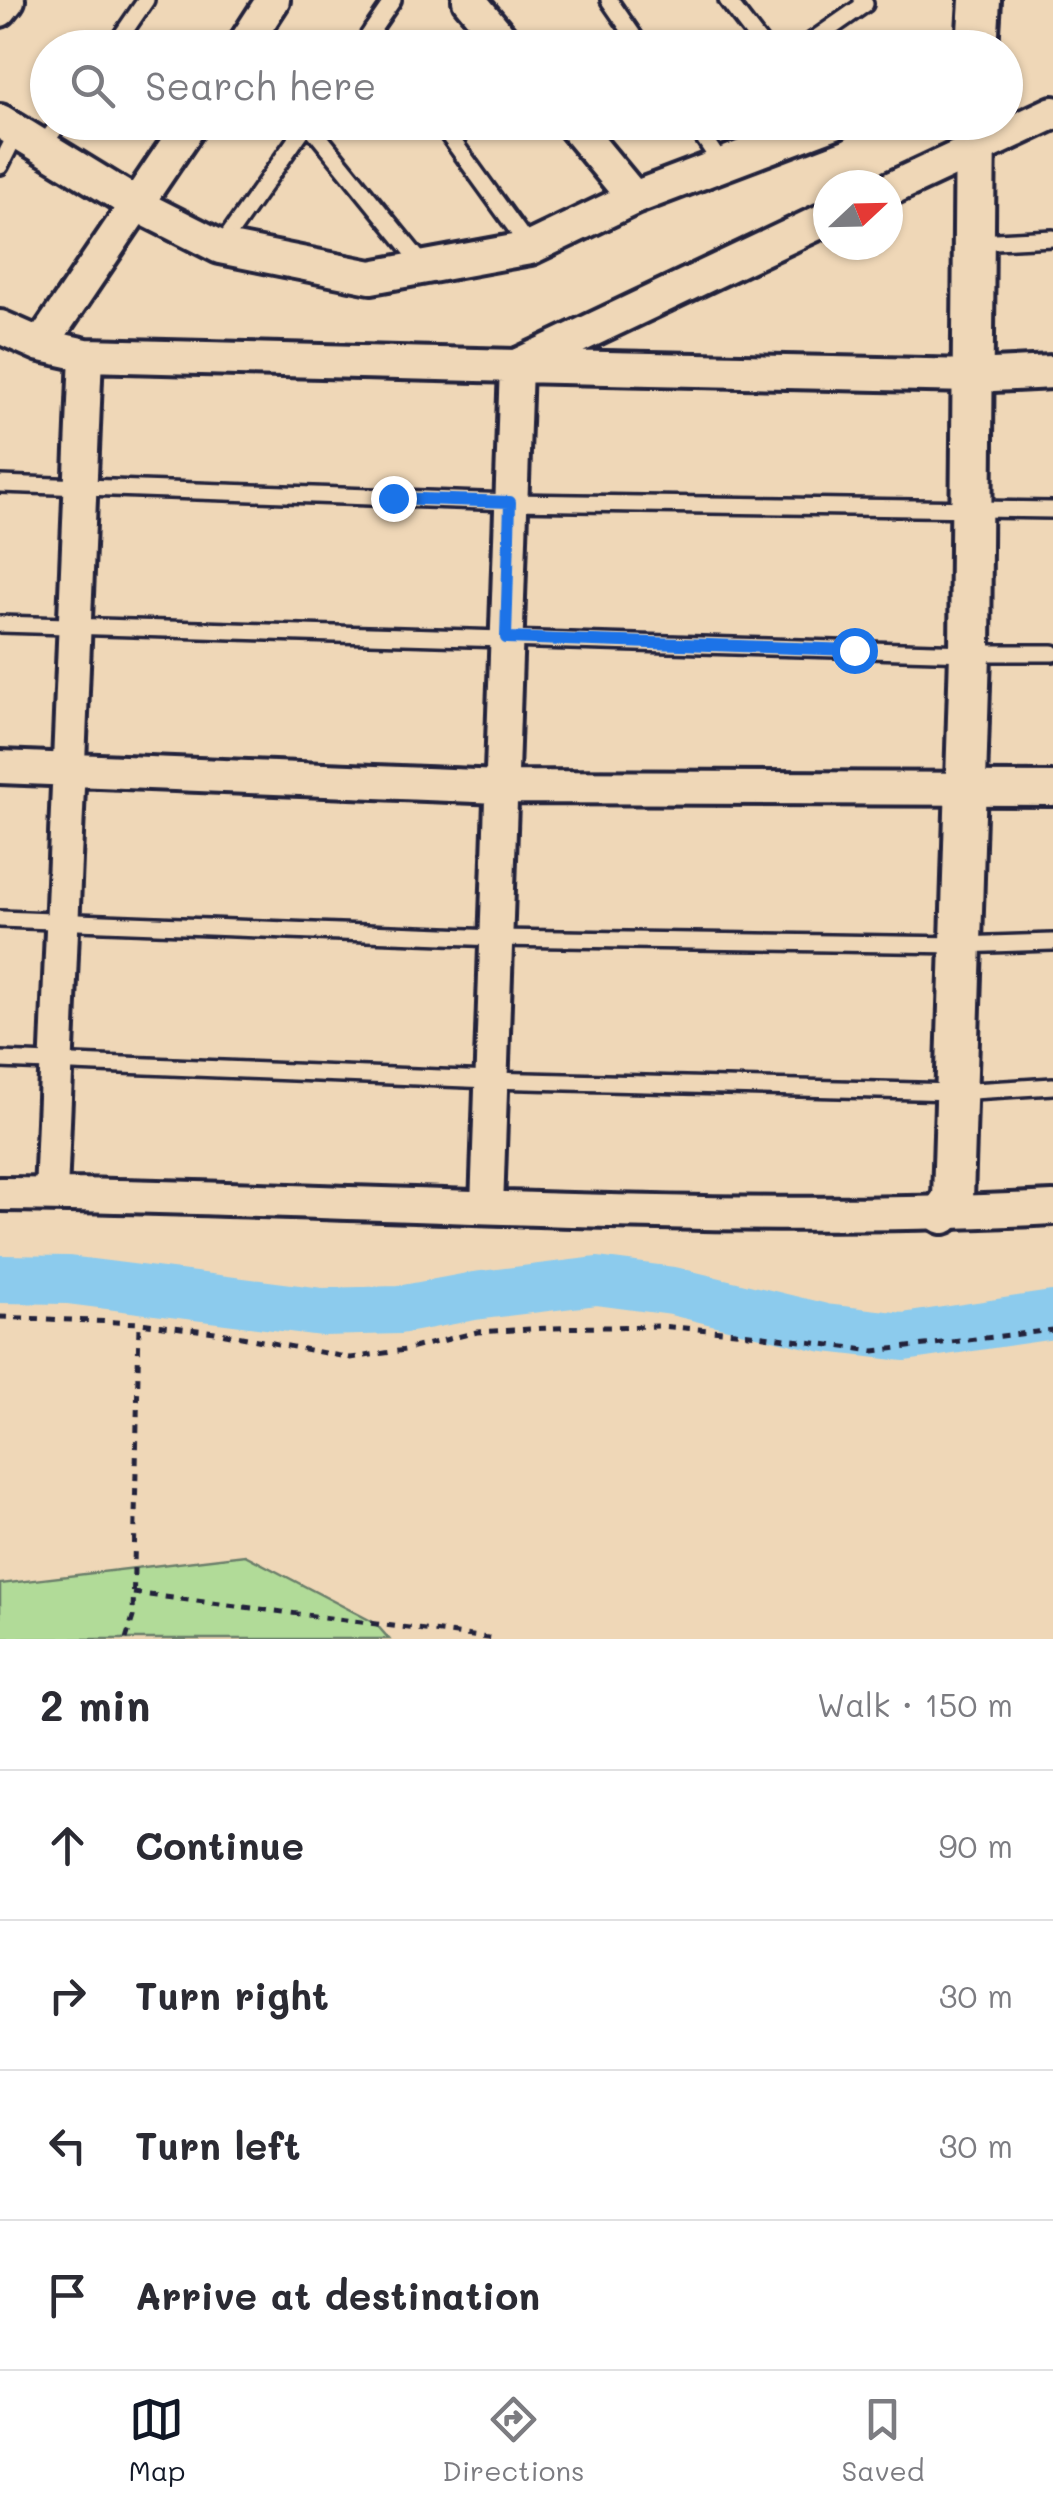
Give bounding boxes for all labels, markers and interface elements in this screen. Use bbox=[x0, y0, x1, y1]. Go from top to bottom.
search box bbox=[30, 30, 1023, 140]
icon: search bbox=[65, 58, 120, 113]
text: Search here bbox=[145, 60, 376, 110]
north arrow bbox=[813, 170, 903, 260]
route end bbox=[371, 476, 417, 522]
route start bbox=[832, 628, 878, 674]
text: 2 min bbox=[40, 1677, 150, 1732]
text: Walk · 150 m bbox=[817, 1683, 1013, 1725]
icon: ahead bbox=[40, 1818, 95, 1873]
text: Continue bbox=[135, 1820, 304, 1870]
text: 90 m bbox=[939, 1824, 1013, 1866]
icon: right bbox=[40, 1968, 95, 2023]
text: Turn right bbox=[135, 1970, 329, 2020]
text: 30 m bbox=[939, 1974, 1013, 2016]
icon: left bbox=[40, 2118, 95, 2173]
text: Turn left bbox=[135, 2120, 301, 2170]
text: 30 m bbox=[939, 2124, 1013, 2166]
icon: arrive bbox=[40, 2268, 95, 2323]
text: Arrive at destination bbox=[135, 2270, 540, 2320]
tab: Map bbox=[128, 2392, 185, 2488]
tab: Directions bbox=[442, 2392, 585, 2488]
tab: Saved bbox=[841, 2392, 925, 2488]

